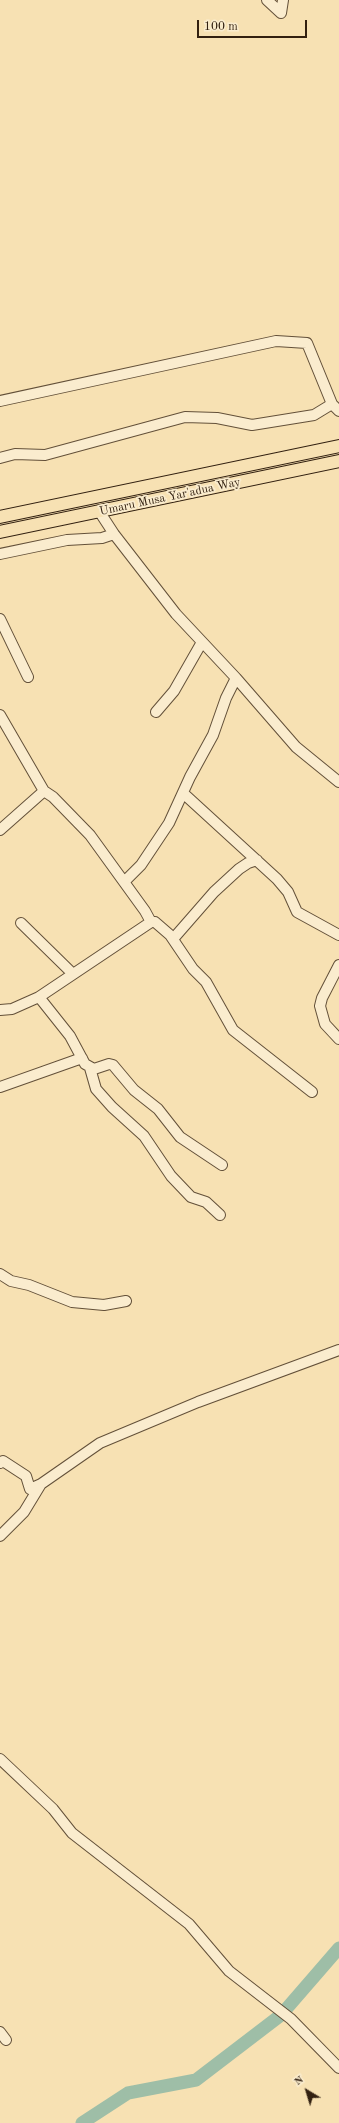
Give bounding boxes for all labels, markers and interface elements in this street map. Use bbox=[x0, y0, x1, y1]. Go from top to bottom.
scale bar bbox=[199, 12, 309, 38]
text: 100 m bbox=[204, 21, 238, 33]
street label: Umaru Musa Yar'adua Way bbox=[98, 475, 242, 519]
north arrow bbox=[287, 2071, 327, 2111]
text: N bbox=[293, 2074, 306, 2088]

